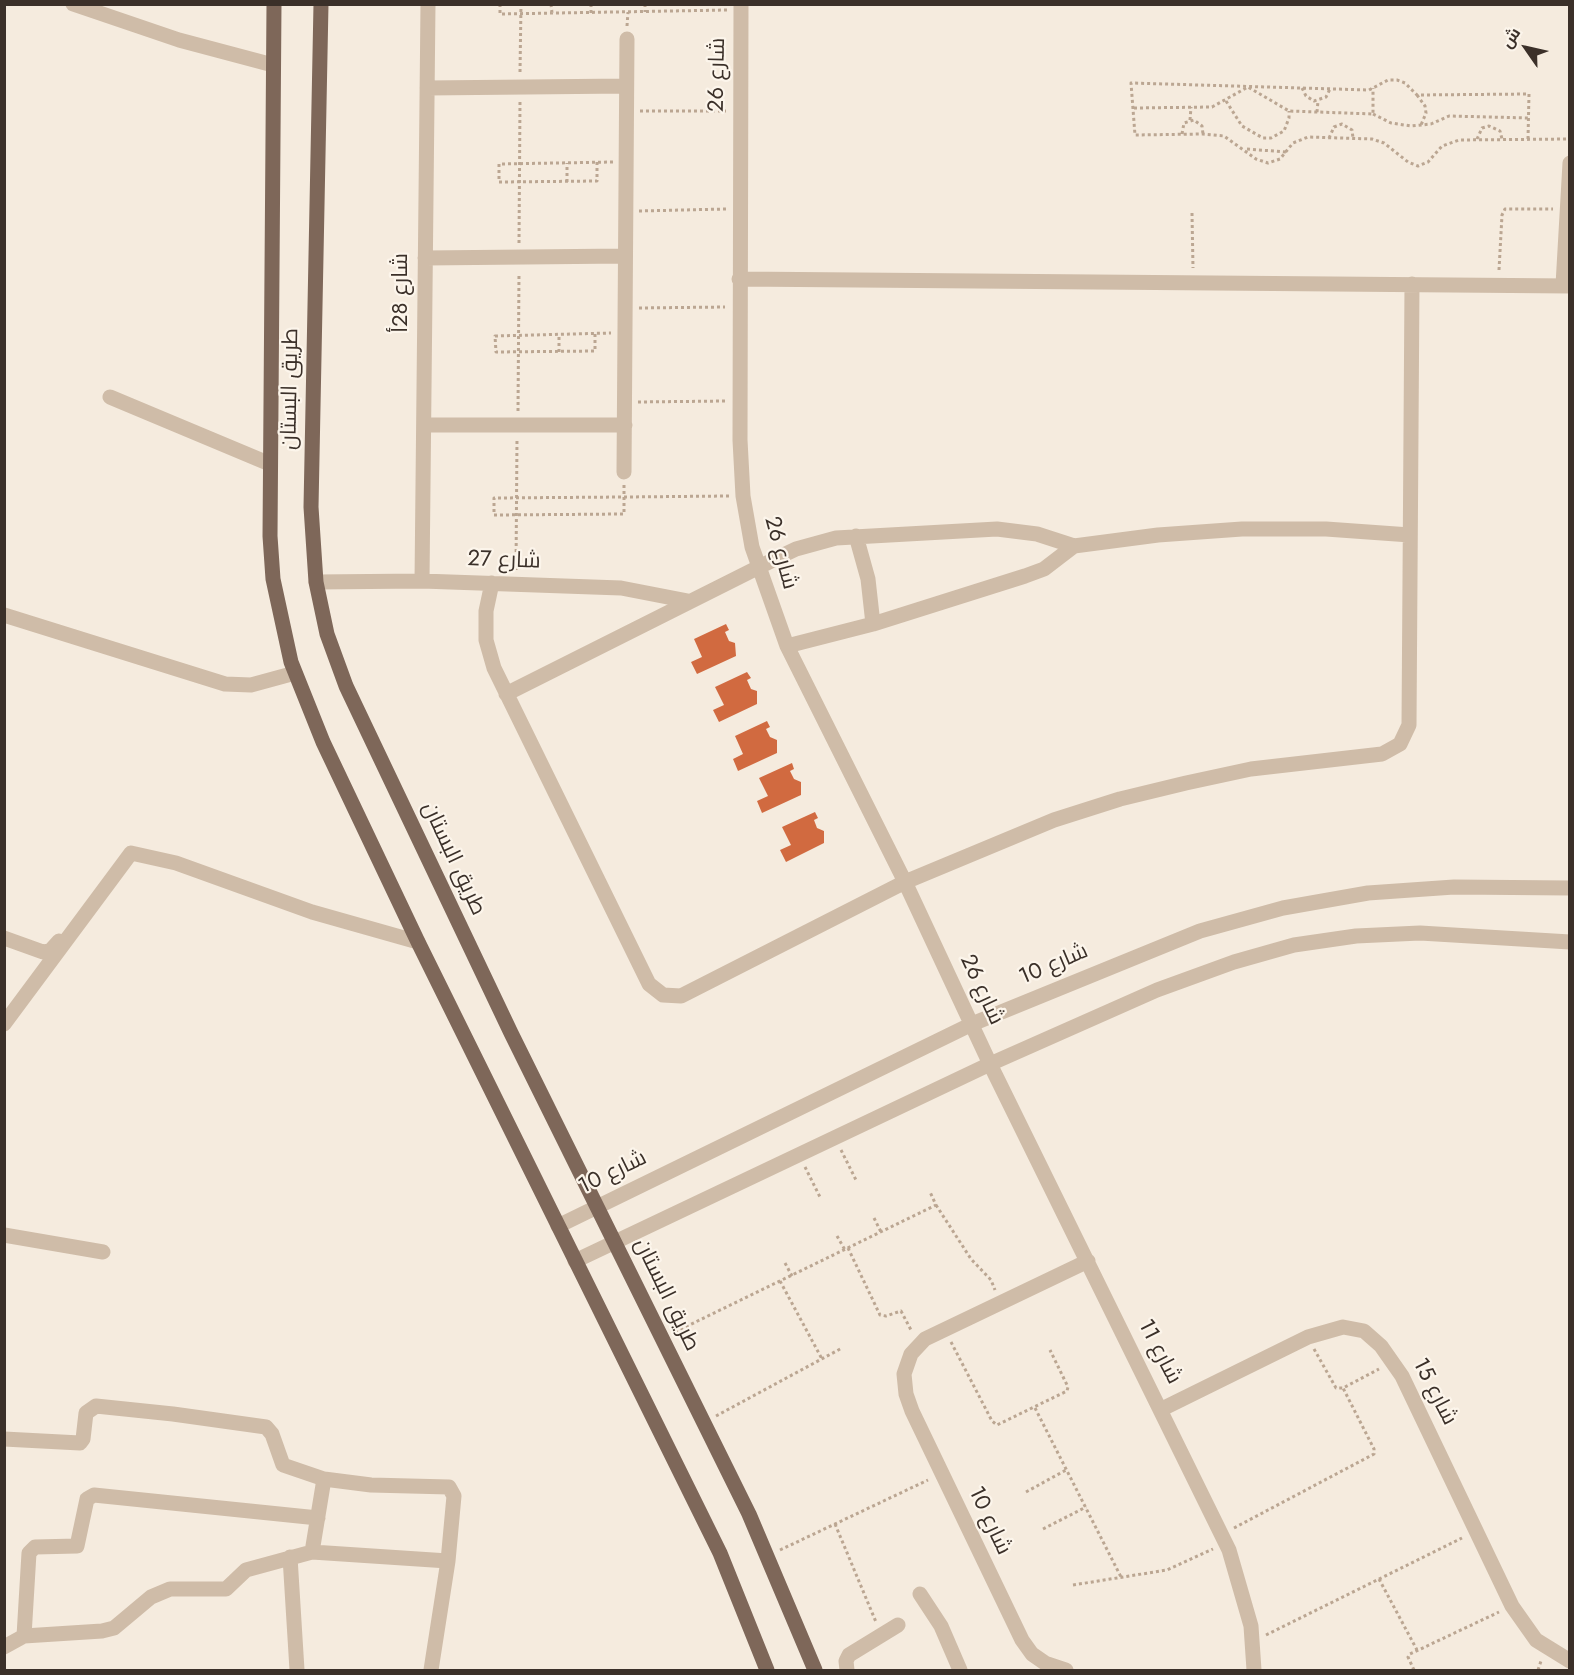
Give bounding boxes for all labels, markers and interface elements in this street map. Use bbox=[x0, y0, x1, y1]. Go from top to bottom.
north arrow bbox=[1496, 18, 1556, 78]
text: ش bbox=[1495, 23, 1526, 53]
street label: شارع 26 bbox=[704, 38, 732, 112]
street label: شارع 28أ bbox=[389, 253, 415, 333]
street label: طريق البستان bbox=[277, 328, 305, 450]
street label: شارع 26 bbox=[758, 514, 802, 592]
street label: شارع 27 bbox=[467, 547, 541, 575]
street label: طريق البستان bbox=[415, 798, 491, 920]
street label: شارع 10 bbox=[1016, 939, 1092, 991]
street label: شارع 26 bbox=[953, 951, 1009, 1029]
street label: شارع 10 bbox=[575, 1145, 651, 1201]
street label: طريق البستان bbox=[627, 1234, 705, 1356]
street label: شارع 11 bbox=[1132, 1315, 1186, 1389]
street label: شارع 15 bbox=[1406, 1354, 1462, 1430]
street label: شارع 10 bbox=[962, 1483, 1016, 1559]

